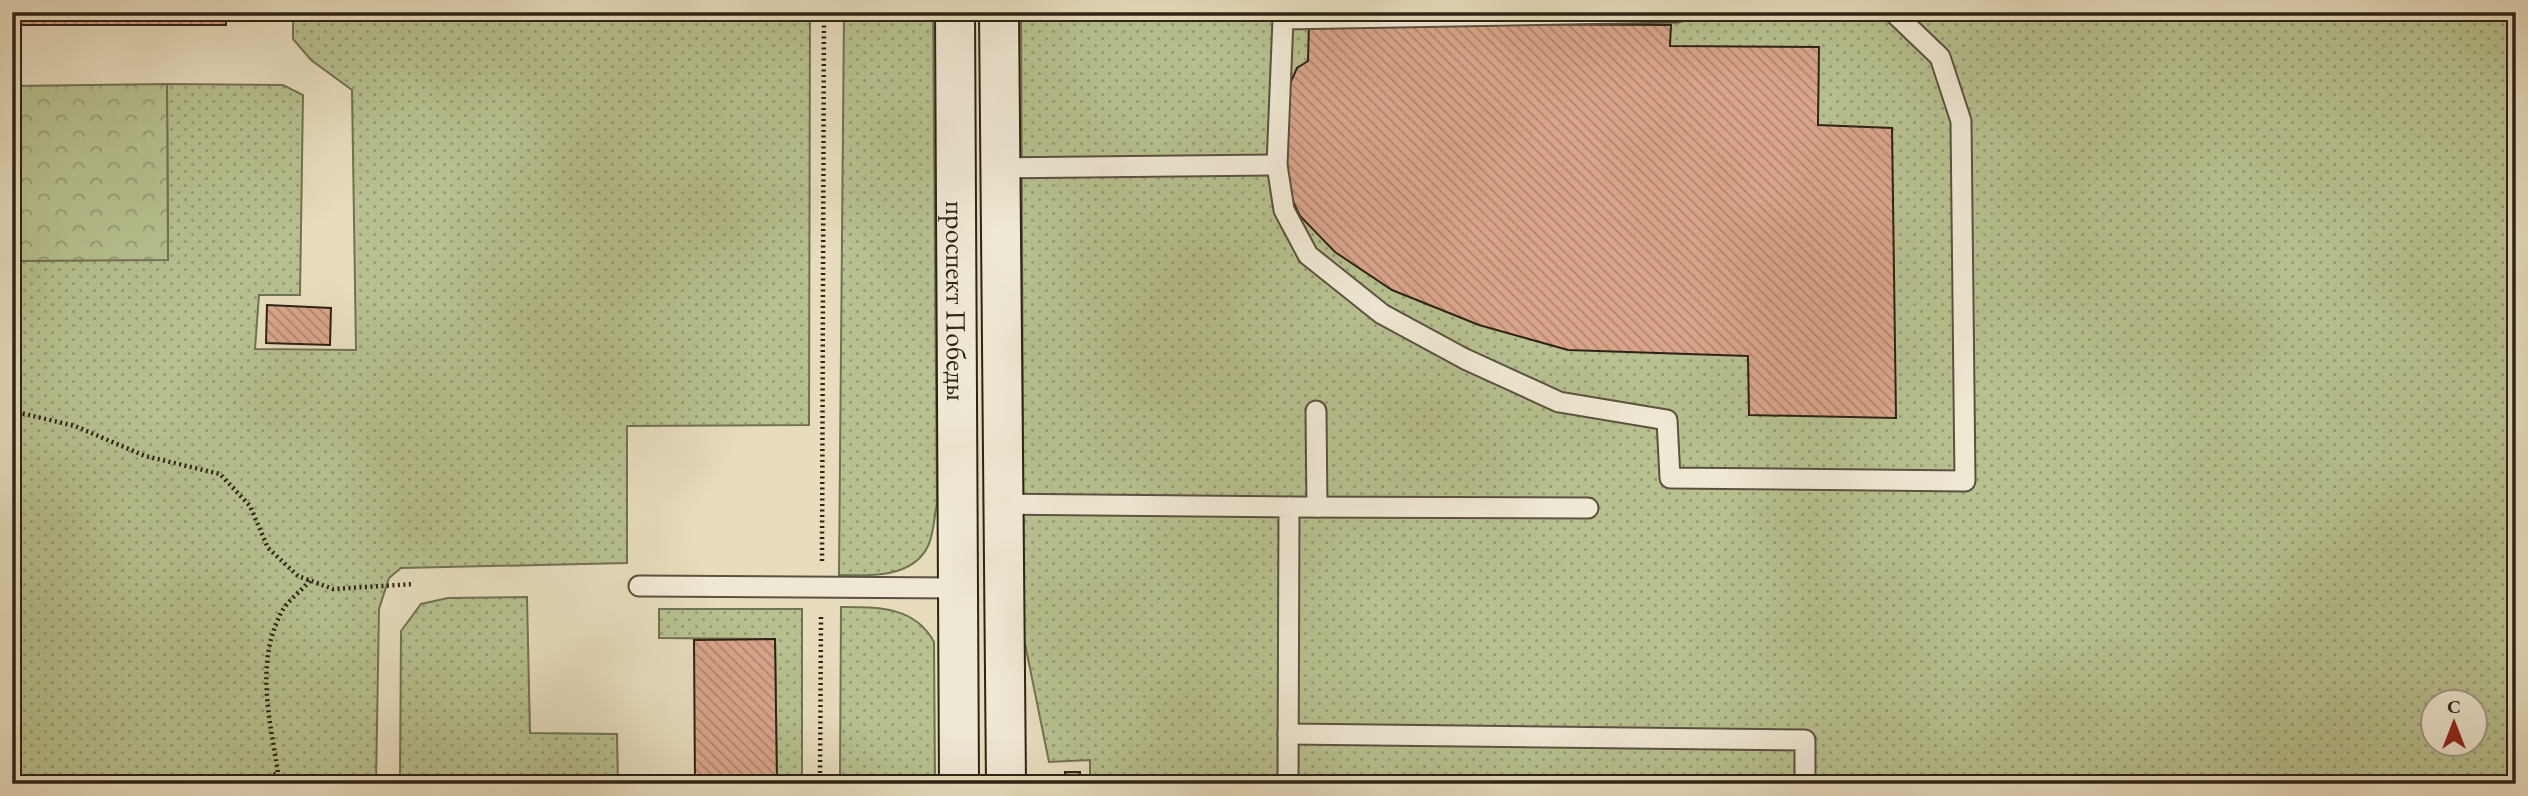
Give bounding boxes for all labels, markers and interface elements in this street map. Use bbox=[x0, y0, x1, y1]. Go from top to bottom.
street label: проспект Победы bbox=[938, 201, 975, 401]
north arrow bbox=[2420, 688, 2490, 758]
text: С bbox=[2447, 694, 2461, 719]

